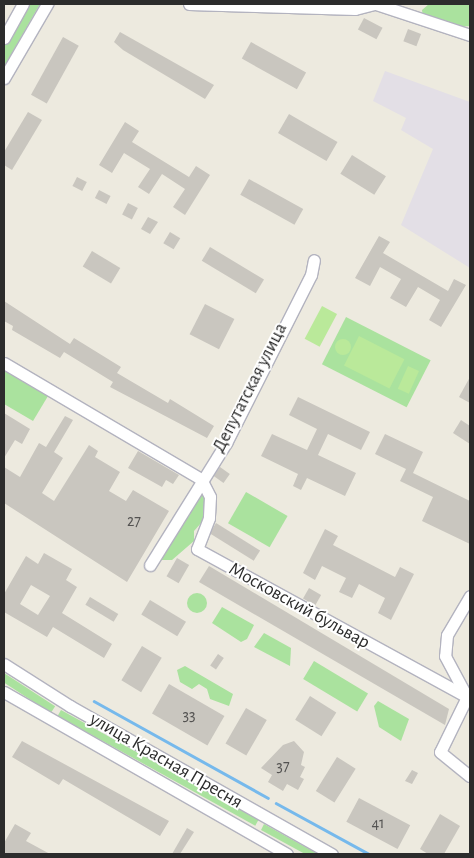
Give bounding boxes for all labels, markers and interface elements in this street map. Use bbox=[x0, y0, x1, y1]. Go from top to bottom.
street label: Депутатская улица bbox=[208, 319, 292, 457]
house number: 27 bbox=[127, 511, 141, 531]
street label: Московский бульвар bbox=[224, 558, 374, 654]
house number: 33 bbox=[182, 705, 196, 725]
street label: улица Красная Пресня bbox=[85, 708, 247, 814]
house number: 37 bbox=[276, 756, 290, 776]
house number: 41 bbox=[371, 813, 385, 833]

